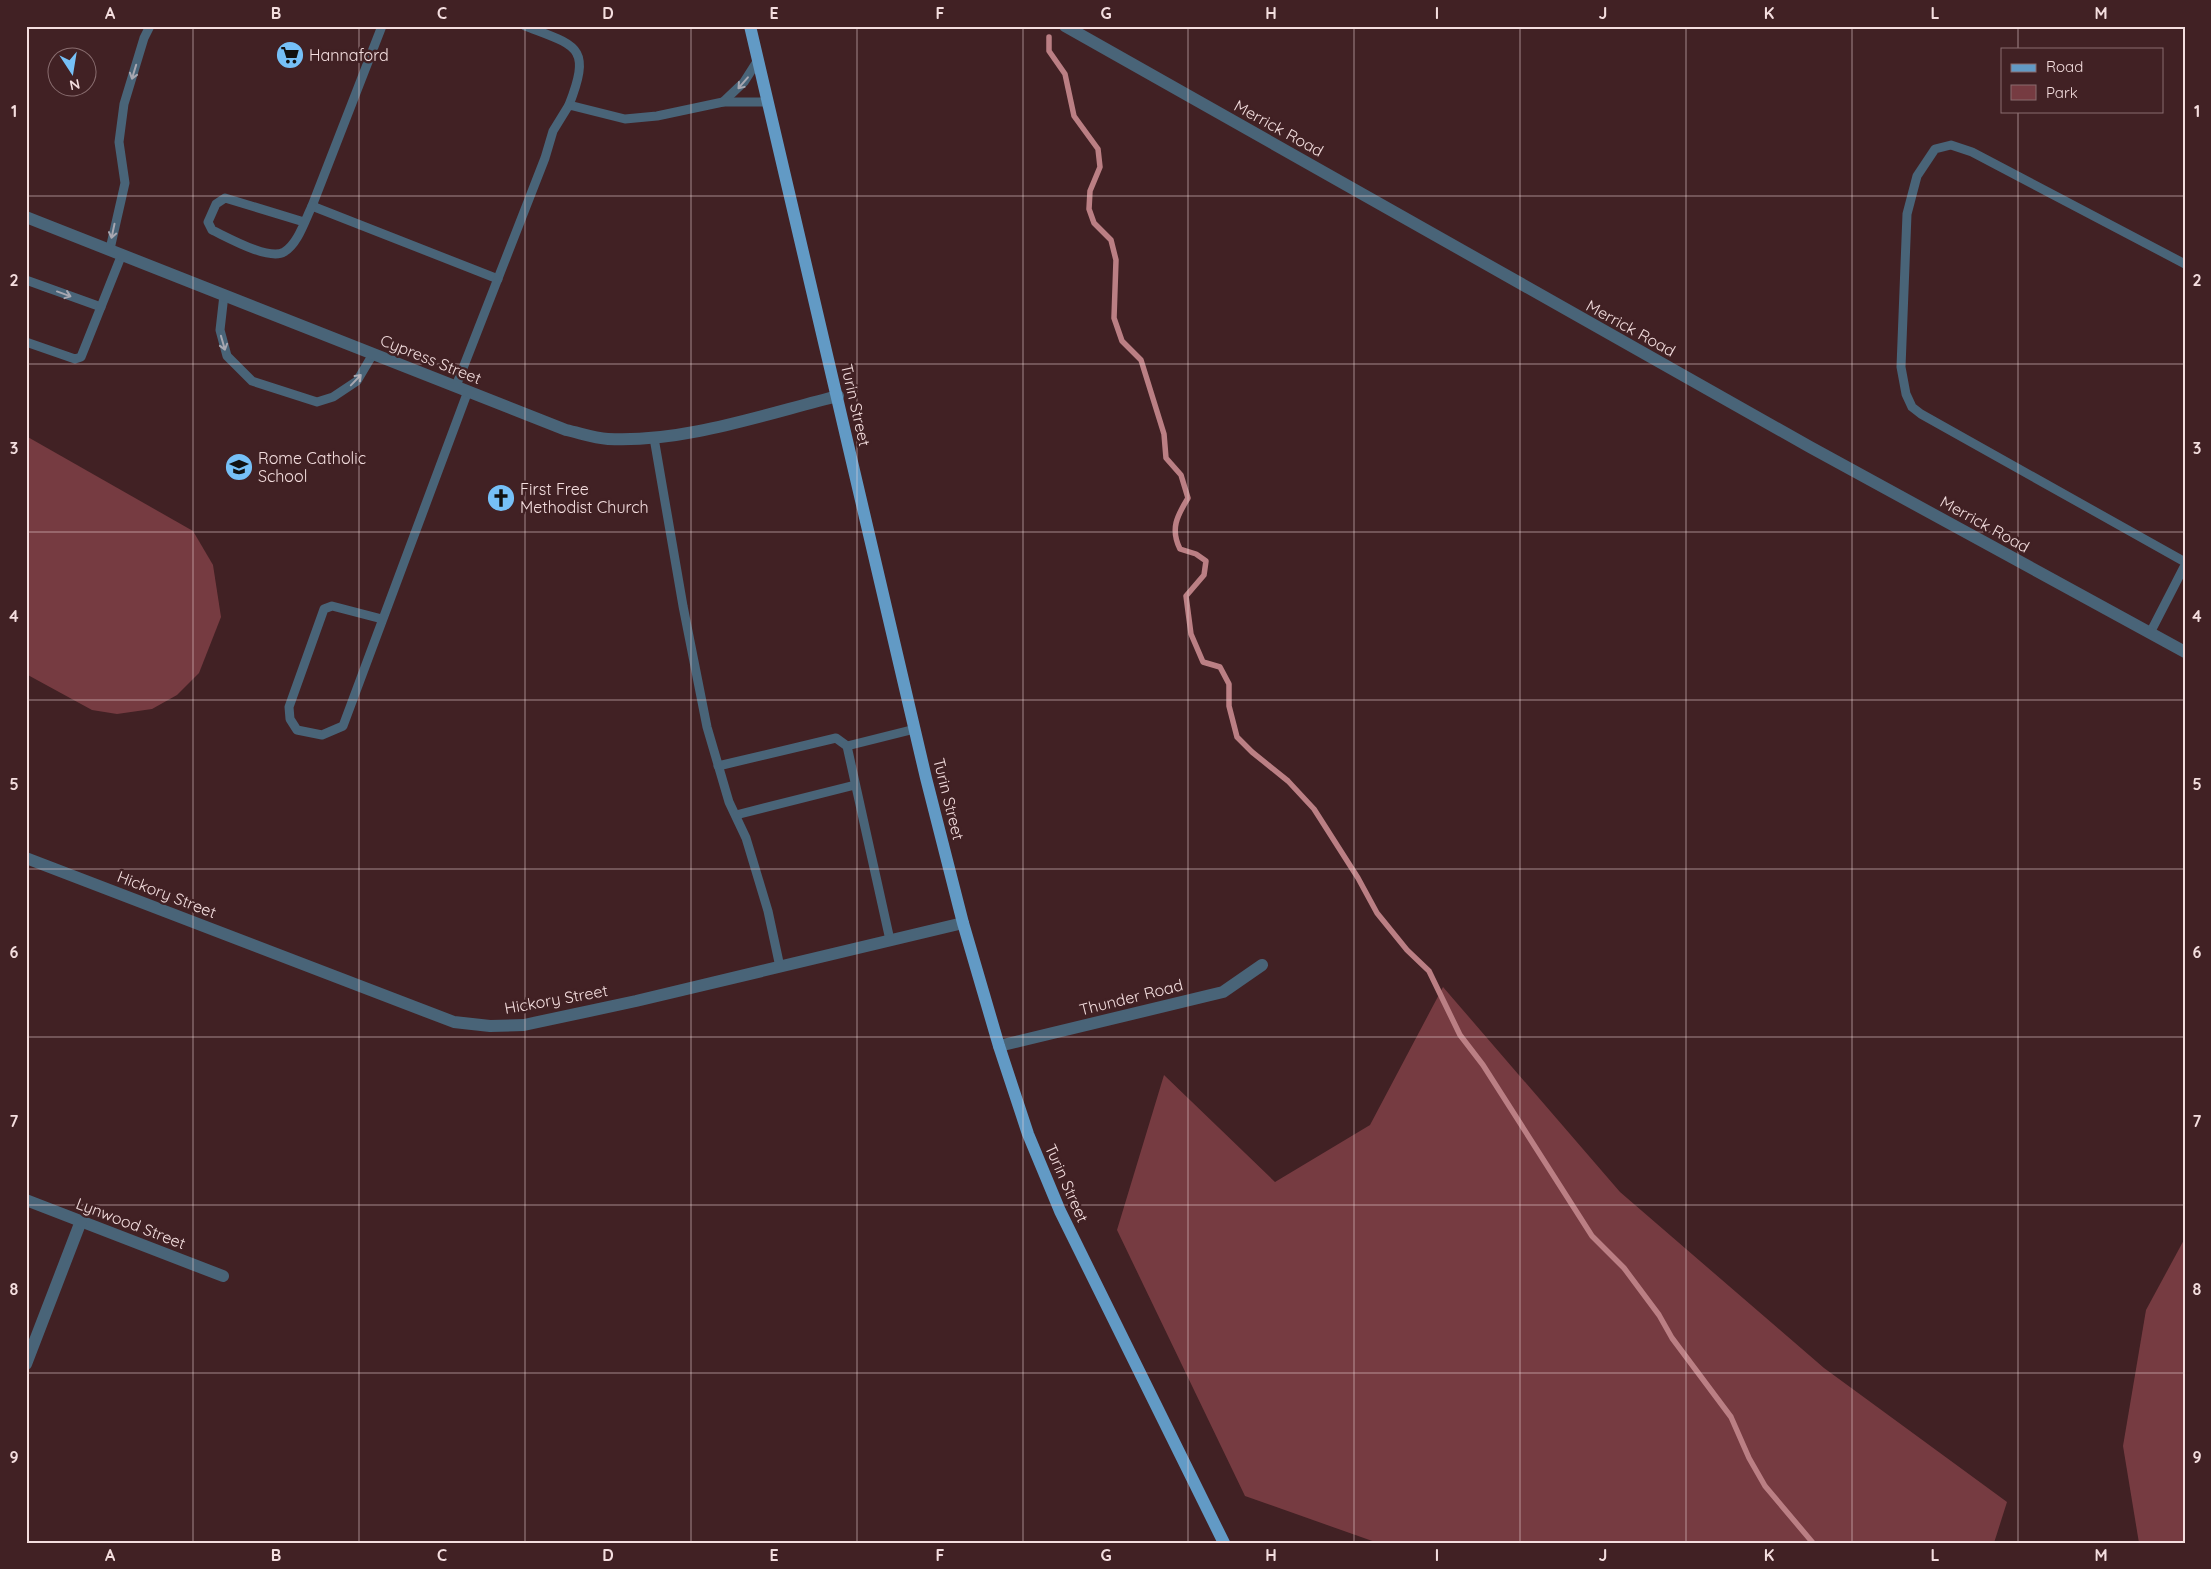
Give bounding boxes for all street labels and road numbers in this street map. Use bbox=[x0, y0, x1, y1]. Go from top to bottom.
street label: Merrick Road bbox=[1231, 95, 1327, 161]
street label: Merrick Road bbox=[1583, 295, 1679, 361]
street label: Cypress Street bbox=[378, 330, 484, 388]
street label: Turin Street bbox=[837, 362, 875, 448]
street label: Merrick Road bbox=[1937, 491, 2033, 557]
street label: Turin Street bbox=[929, 756, 969, 842]
street label: Hickory Street bbox=[115, 866, 219, 922]
street label: Thunder Road bbox=[1077, 974, 1185, 1020]
street label: Hickory Street bbox=[503, 980, 609, 1018]
street label: Turin Street bbox=[1041, 1141, 1093, 1225]
street label: Lynwood Street bbox=[73, 1193, 189, 1253]

